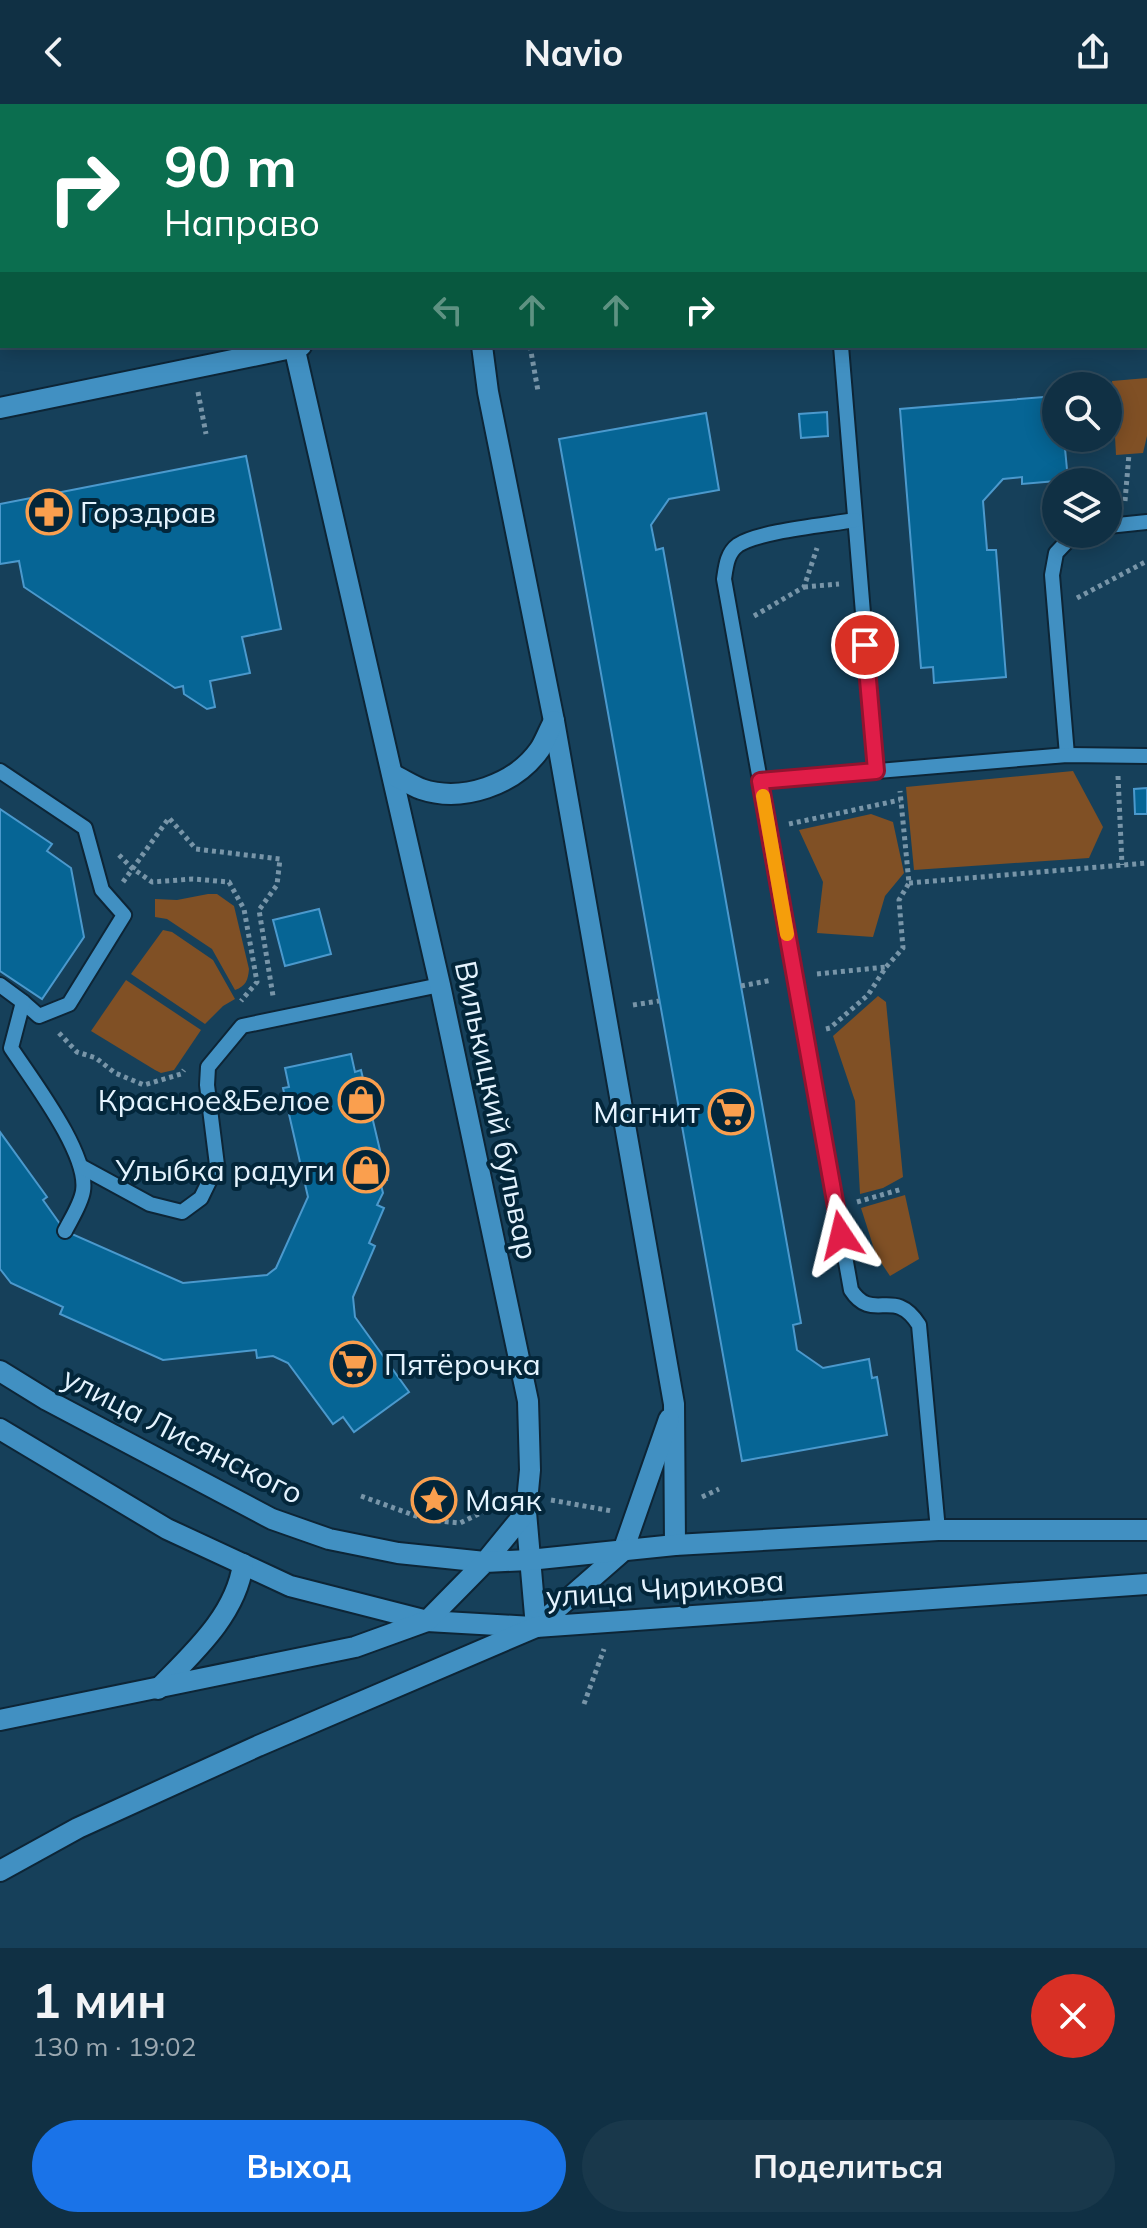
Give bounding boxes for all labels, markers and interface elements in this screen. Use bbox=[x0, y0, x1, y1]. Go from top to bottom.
icon: back bbox=[32, 30, 76, 74]
text: Navio bbox=[524, 30, 623, 75]
icon: share bbox=[1071, 30, 1115, 74]
text: 90 m bbox=[164, 131, 297, 201]
icon: right bbox=[32, 136, 136, 240]
text: Направо bbox=[164, 200, 320, 245]
icon: left bbox=[426, 288, 470, 332]
icon: ahead bbox=[510, 288, 554, 332]
icon: ahead bbox=[594, 288, 638, 332]
icon: right bbox=[678, 288, 722, 332]
map controls bbox=[1042, 372, 1122, 548]
button: search bbox=[1042, 372, 1122, 452]
button: layers bbox=[1042, 468, 1122, 548]
pharmacy icon: Горздрав bbox=[25, 488, 73, 536]
place label: Горздрав bbox=[80, 493, 216, 531]
pin bbox=[831, 611, 899, 679]
icon: arrive bbox=[843, 623, 887, 667]
street label: Вилькицкий бульвар bbox=[447, 957, 547, 1263]
shop icon: Красное&Белое bbox=[337, 1076, 385, 1124]
place label: Красное&Белое bbox=[98, 1081, 330, 1119]
supermarket icon: Магнит bbox=[707, 1088, 755, 1136]
place label: Магнит bbox=[593, 1093, 700, 1131]
shop icon: Улыбка радуги bbox=[342, 1146, 390, 1194]
place label: Улыбка радуги bbox=[115, 1151, 335, 1189]
position arrow bbox=[799, 1193, 883, 1277]
supermarket icon: Пятёрочка bbox=[329, 1340, 377, 1388]
place label: Пятёрочка bbox=[384, 1345, 541, 1383]
street label: улица Лисянского bbox=[56, 1358, 310, 1512]
place icon: Маяк bbox=[410, 1476, 458, 1524]
place label: Маяк bbox=[465, 1481, 543, 1519]
street label: улица Чирикова bbox=[545, 1561, 785, 1615]
text: 1 мин bbox=[32, 1970, 167, 2030]
button: close bbox=[1031, 1974, 1115, 2058]
text: 130 m · 19:02 bbox=[32, 2030, 196, 2063]
button: Выход bbox=[32, 2120, 566, 2212]
button: Поделиться bbox=[582, 2120, 1115, 2212]

